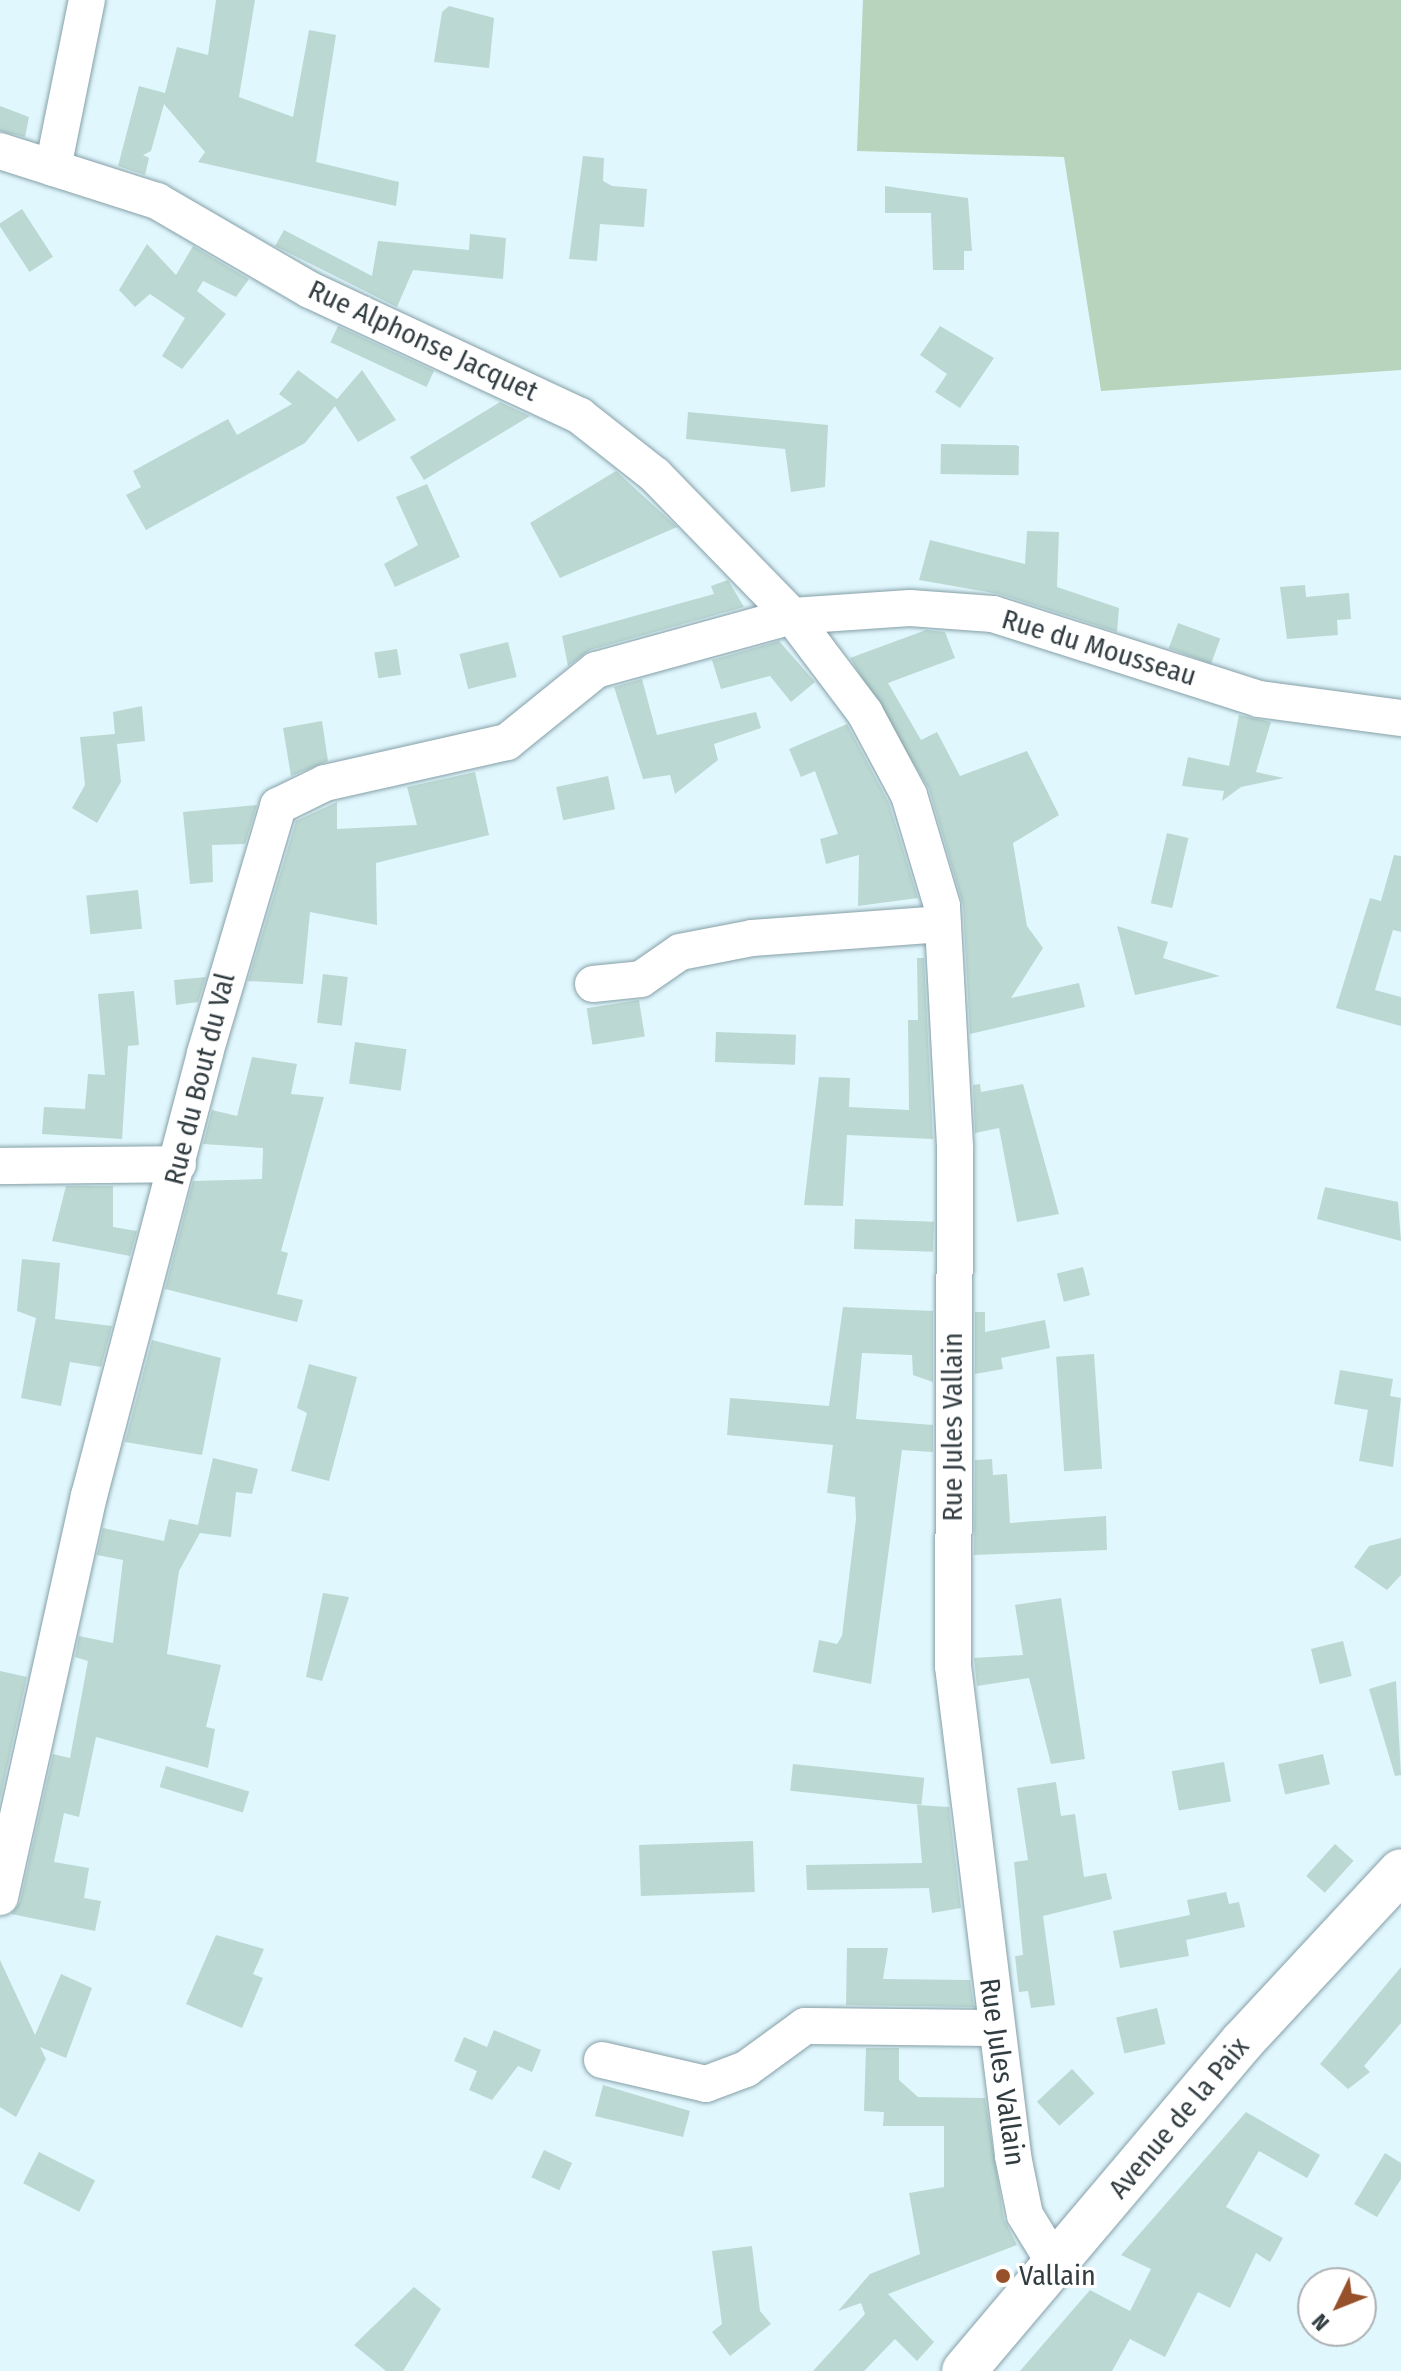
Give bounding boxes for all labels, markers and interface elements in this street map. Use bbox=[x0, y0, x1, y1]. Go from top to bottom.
street label: Rue Alphonse Jacquet bbox=[303, 273, 543, 409]
street label: Rue du Mousseau bbox=[998, 602, 1200, 694]
street label: Rue du Bout du Val bbox=[157, 970, 243, 1188]
street label: Rue Jules Vallain bbox=[936, 1333, 970, 1521]
street label: Rue Jules Vallain bbox=[972, 1976, 1032, 2168]
street label: Avenue de la Paix bbox=[1102, 2031, 1256, 2205]
place label: Vallain bbox=[1019, 2259, 1096, 2293]
marker: Vallain bbox=[994, 2267, 1012, 2285]
north arrow bbox=[1297, 2267, 1377, 2347]
text: N bbox=[1306, 2308, 1335, 2336]

